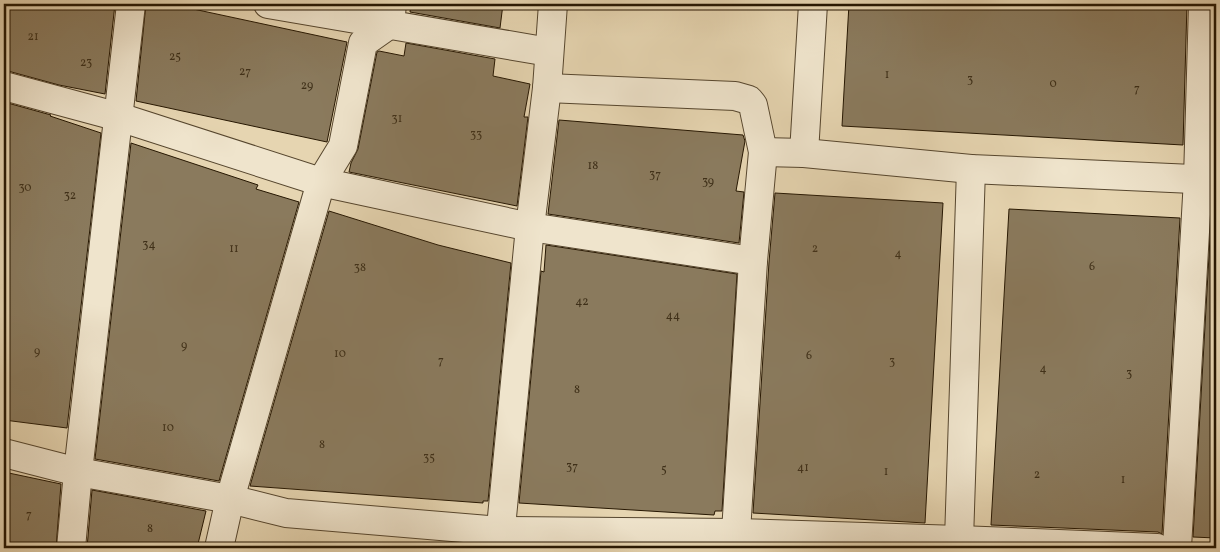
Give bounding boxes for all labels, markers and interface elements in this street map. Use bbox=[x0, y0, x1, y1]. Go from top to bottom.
house number: 21 bbox=[27, 29, 39, 45]
house number: 25 bbox=[169, 49, 181, 65]
house number: 23 bbox=[80, 55, 92, 71]
house number: 27 bbox=[239, 64, 251, 80]
house number: 1 bbox=[885, 67, 889, 83]
house number: 3 bbox=[967, 72, 973, 88]
house number: 0 bbox=[1049, 76, 1057, 92]
house number: 29 bbox=[301, 78, 313, 94]
house number: 7 bbox=[1134, 81, 1140, 97]
house number: 31 bbox=[392, 111, 402, 127]
house number: 33 bbox=[470, 127, 482, 143]
house number: 18 bbox=[588, 158, 598, 174]
house number: 37 bbox=[649, 167, 661, 183]
house number: 39 bbox=[702, 174, 714, 190]
house number: 30 bbox=[18, 180, 32, 196]
house number: 32 bbox=[64, 188, 76, 204]
house number: 34 bbox=[142, 237, 156, 253]
house number: 11 bbox=[229, 241, 239, 257]
house number: 2 bbox=[812, 241, 818, 257]
house number: 4 bbox=[894, 246, 902, 262]
house number: 6 bbox=[1089, 259, 1095, 275]
house number: 38 bbox=[354, 260, 366, 276]
house number: 42 bbox=[575, 294, 589, 310]
house number: 44 bbox=[666, 308, 680, 324]
house number: 9 bbox=[181, 338, 187, 354]
house number: 9 bbox=[34, 344, 40, 360]
house number: 10 bbox=[334, 346, 346, 362]
house number: 6 bbox=[806, 348, 812, 364]
house number: 7 bbox=[438, 353, 444, 369]
house number: 3 bbox=[889, 354, 895, 370]
house number: 4 bbox=[1039, 361, 1047, 377]
house number: 3 bbox=[1126, 366, 1132, 382]
house number: 8 bbox=[574, 382, 580, 398]
house number: 10 bbox=[162, 420, 174, 436]
house number: 8 bbox=[319, 437, 325, 453]
house number: 35 bbox=[423, 450, 435, 466]
house number: 37 bbox=[566, 459, 578, 475]
house number: 41 bbox=[797, 460, 809, 476]
house number: 5 bbox=[661, 462, 667, 478]
house number: 1 bbox=[884, 464, 888, 480]
house number: 2 bbox=[1034, 467, 1040, 483]
house number: 1 bbox=[1121, 472, 1125, 488]
house number: 7 bbox=[26, 507, 32, 523]
house number: 8 bbox=[147, 521, 153, 537]

